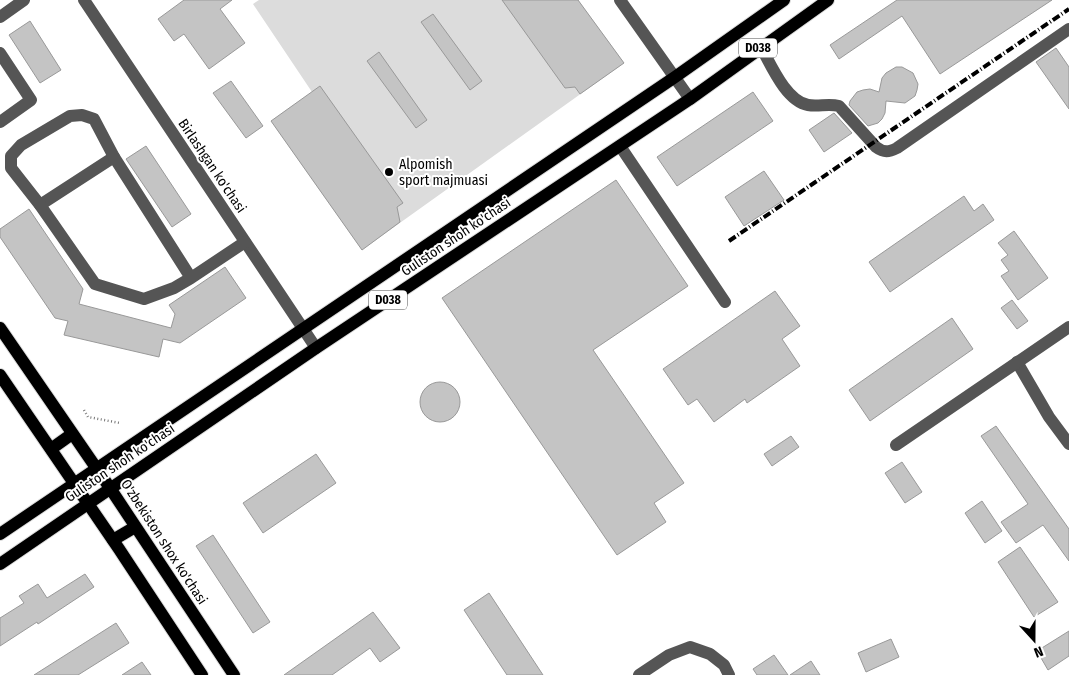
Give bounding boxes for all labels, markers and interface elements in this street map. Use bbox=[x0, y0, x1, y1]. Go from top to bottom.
road number: D038 bbox=[739, 38, 777, 58]
street label: Birlashgan ko'chasi bbox=[174, 116, 250, 216]
place label: Alpomish sport majmuasi bbox=[399, 156, 488, 189]
marker: Alpomish sport majmuasi bbox=[383, 166, 395, 178]
street label: Guliston shoh ko'chasi bbox=[398, 194, 514, 280]
road number: D038 bbox=[369, 290, 407, 310]
street label: Guliston shoh ko'chasi bbox=[62, 420, 178, 506]
street label: O'zbekiston shox ko'chasi bbox=[117, 476, 211, 608]
north arrow bbox=[1009, 615, 1059, 665]
text: N bbox=[1032, 642, 1045, 661]

